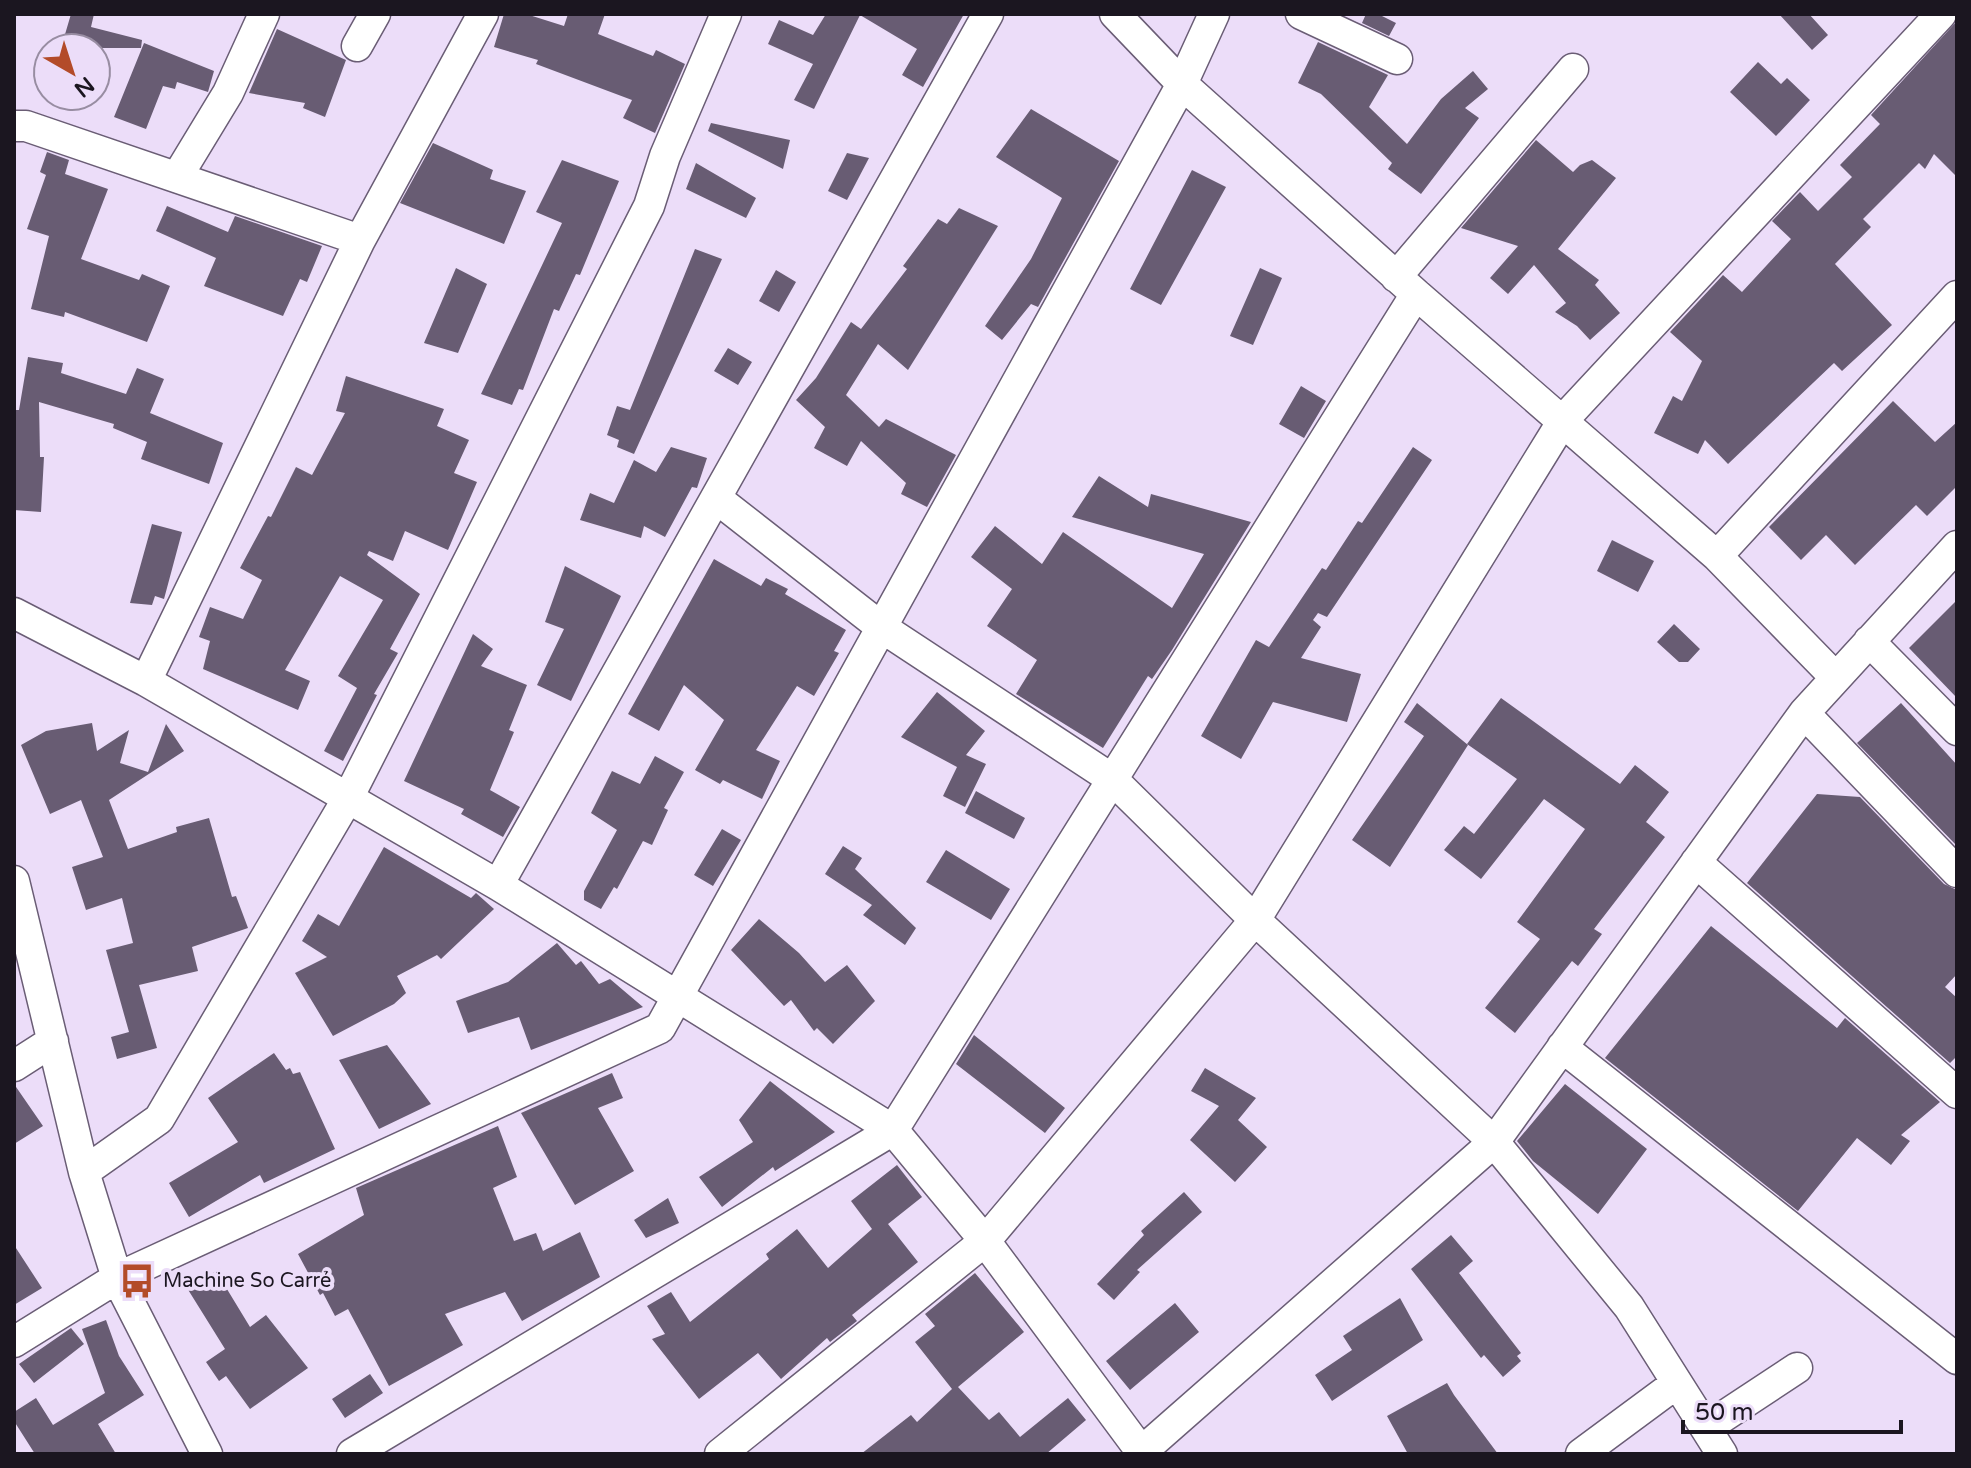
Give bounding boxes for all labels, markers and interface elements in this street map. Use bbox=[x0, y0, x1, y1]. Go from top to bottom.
north arrow bbox=[32, 32, 112, 112]
text: N bbox=[69, 71, 99, 102]
bus stop icon: Machine So Carré bbox=[118, 1262, 156, 1300]
place label: Machine So Carré bbox=[163, 1269, 331, 1293]
scale bar bbox=[1683, 1384, 1901, 1434]
text: 50 m bbox=[1695, 1398, 1753, 1427]

